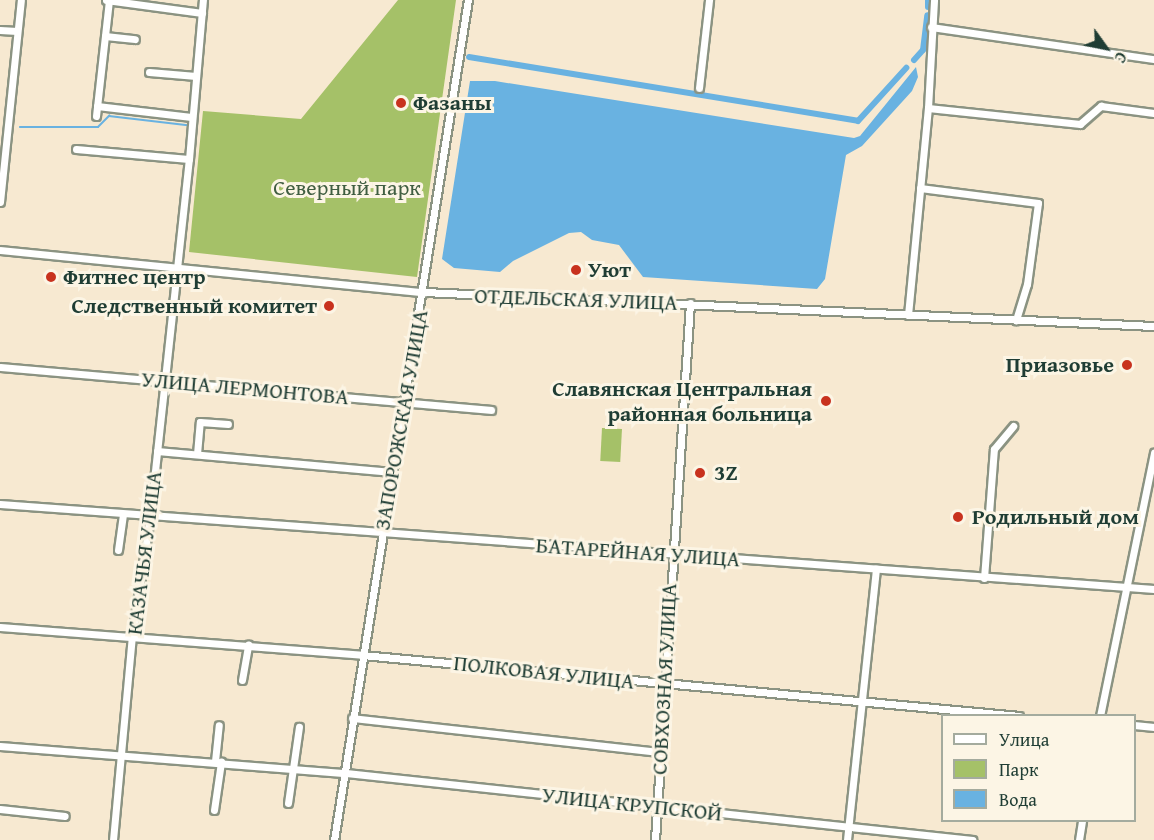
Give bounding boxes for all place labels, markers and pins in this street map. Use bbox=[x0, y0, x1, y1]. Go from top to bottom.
place label: Фазаны bbox=[413, 90, 492, 116]
marker: Фазаны bbox=[394, 96, 408, 110]
place label: Уют bbox=[588, 257, 631, 283]
marker: Уют bbox=[569, 263, 583, 277]
place label: Фитнес центр bbox=[63, 264, 205, 290]
marker: Фитнес центр bbox=[44, 270, 58, 284]
place label: Следственный комитет bbox=[71, 293, 317, 319]
marker: Следственный комитет bbox=[322, 299, 336, 313]
place label: Приазовье bbox=[1006, 352, 1114, 378]
marker: Приазовье bbox=[1118, 356, 1136, 374]
place label: Славянская Центральная районная больница bbox=[552, 375, 812, 427]
marker: Славянская Центральная районная больница bbox=[817, 392, 835, 410]
place label: 3Z bbox=[714, 460, 738, 486]
marker: 3Z bbox=[691, 464, 709, 482]
place label: Родильный дом bbox=[972, 504, 1139, 530]
marker: Родильный дом bbox=[949, 508, 967, 526]

